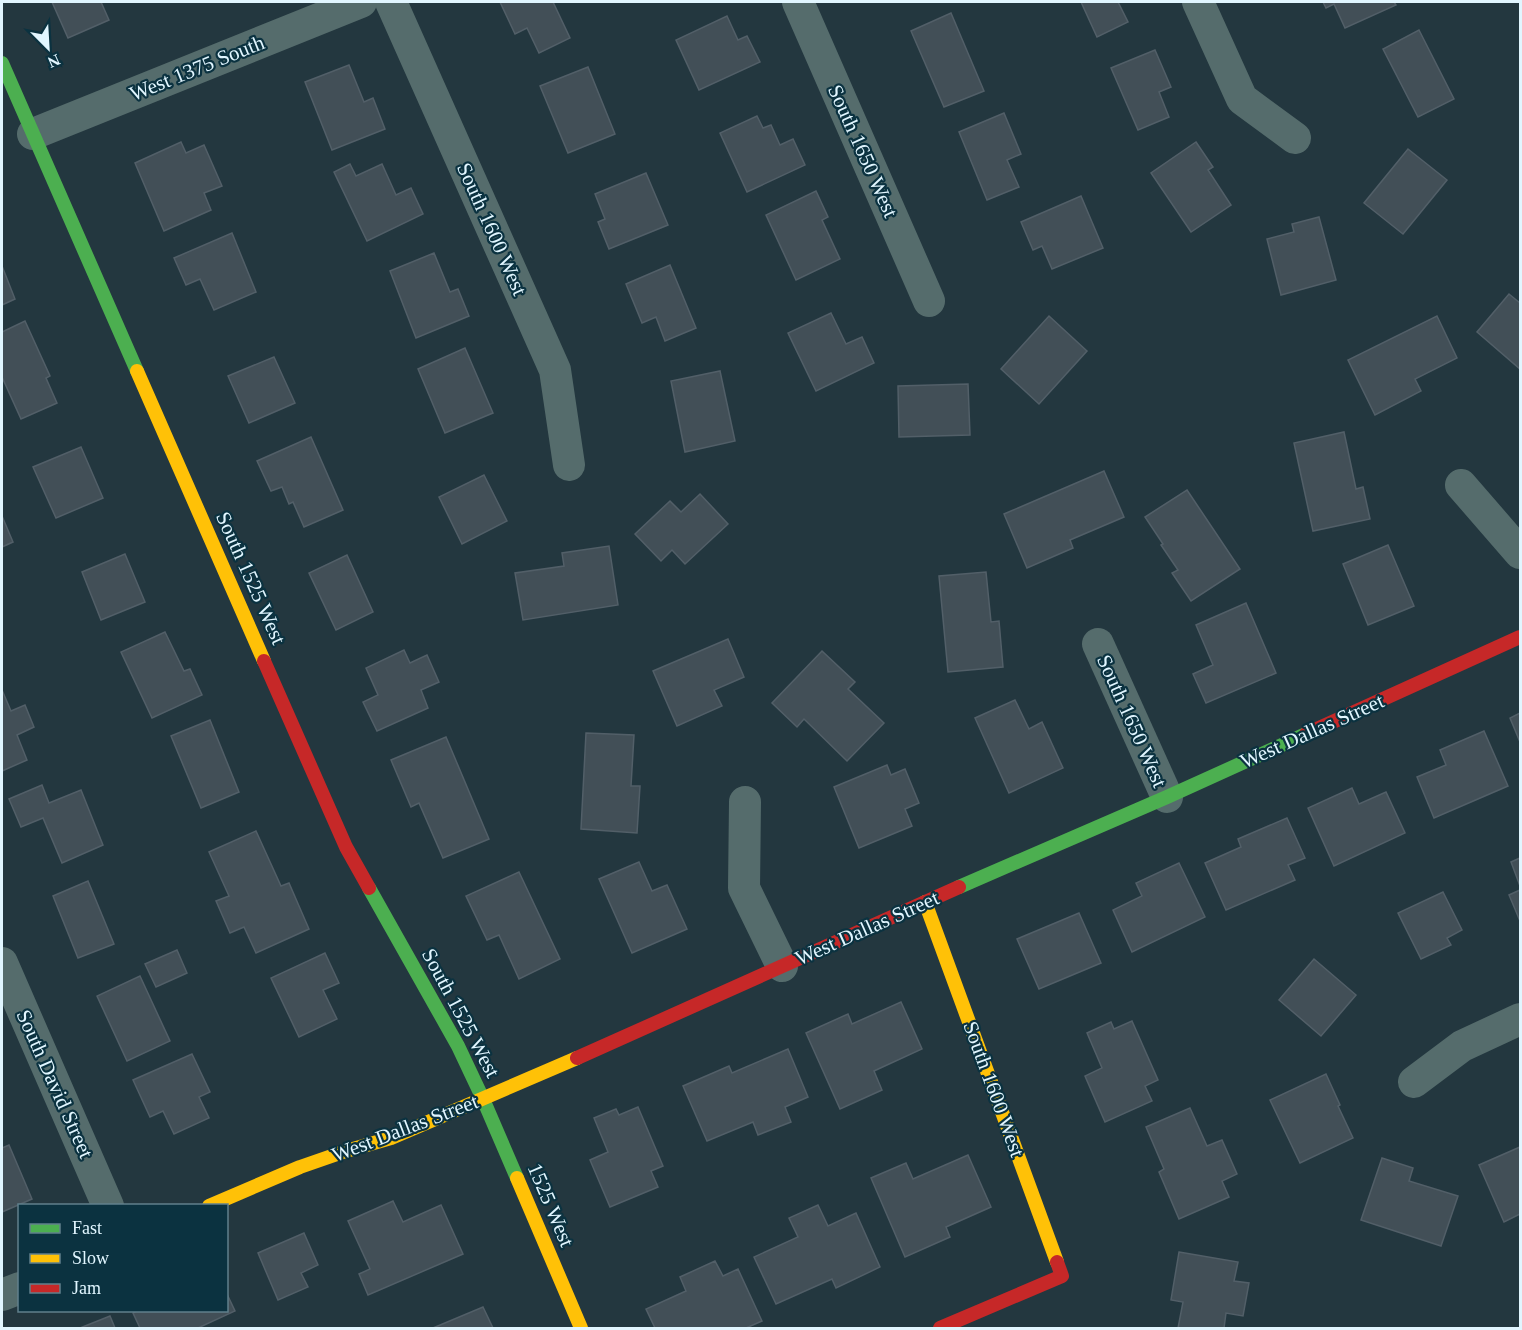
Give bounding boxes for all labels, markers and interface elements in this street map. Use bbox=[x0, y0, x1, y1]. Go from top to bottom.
north arrow bbox=[18, 18, 78, 78]
street label: West 1375 South bbox=[126, 30, 268, 106]
text: N bbox=[45, 51, 63, 72]
street label: South 1650 West bbox=[823, 81, 903, 221]
street label: South 1600 West bbox=[452, 159, 532, 299]
street label: South 1525 West bbox=[211, 508, 291, 648]
street label: South 1650 West bbox=[1092, 651, 1172, 791]
street label: West Dallas Street bbox=[1236, 689, 1388, 773]
street label: West Dallas Street bbox=[791, 886, 943, 970]
street label: South 1525 West bbox=[417, 944, 505, 1082]
street label: South David Street bbox=[12, 1006, 99, 1162]
street label: South 1600 West bbox=[958, 1018, 1030, 1160]
street label: West Dallas Street bbox=[329, 1089, 482, 1167]
street label: 1525 West bbox=[523, 1160, 579, 1250]
legend bbox=[18, 1204, 228, 1312]
text: Fast bbox=[72, 1218, 102, 1238]
text: Slow bbox=[72, 1248, 109, 1268]
text: Jam bbox=[72, 1278, 101, 1298]

